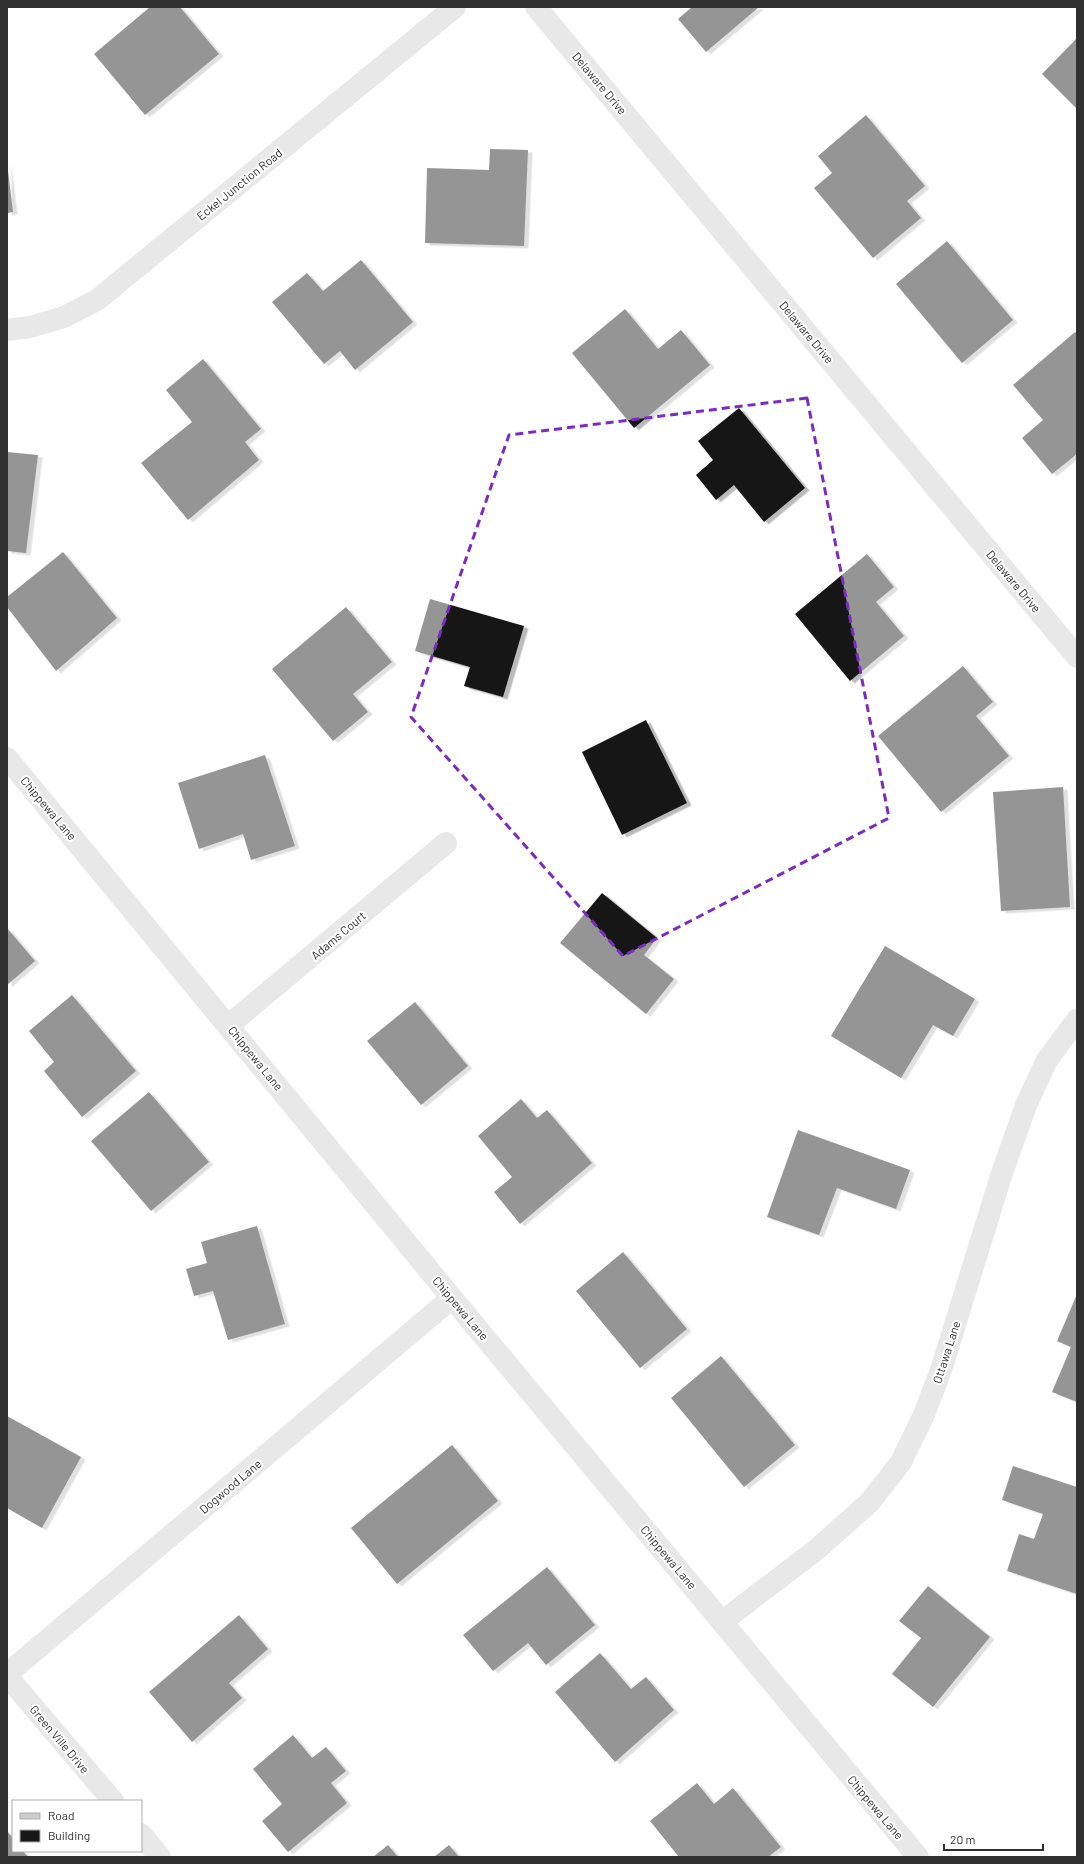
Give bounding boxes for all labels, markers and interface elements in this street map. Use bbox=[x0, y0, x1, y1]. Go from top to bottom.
street label: Delaware Drive bbox=[570, 49, 630, 117]
street label: Eckel Junction Road bbox=[193, 145, 285, 223]
street label: Delaware Drive bbox=[777, 298, 837, 366]
street label: Delaware Drive bbox=[984, 547, 1044, 615]
street label: Chippewa Lane bbox=[18, 773, 80, 843]
street label: Adams Court bbox=[308, 908, 368, 962]
street label: Chippewa Lane bbox=[226, 1023, 286, 1093]
street label: Chippewa Lane bbox=[430, 1273, 492, 1343]
street label: Ottawa Lane bbox=[929, 1319, 963, 1385]
street label: Dogwood Lane bbox=[196, 1456, 264, 1516]
street label: Chippewa Lane bbox=[638, 1522, 700, 1592]
street label: Green Ville Drive bbox=[27, 1702, 93, 1776]
street label: Chippewa Lane bbox=[845, 1772, 907, 1842]
legend bbox=[12, 1800, 142, 1852]
text: Road bbox=[48, 1808, 75, 1822]
scale bar bbox=[944, 1826, 1043, 1852]
text: Building bbox=[48, 1828, 90, 1842]
text: 20 m bbox=[950, 1832, 976, 1846]

